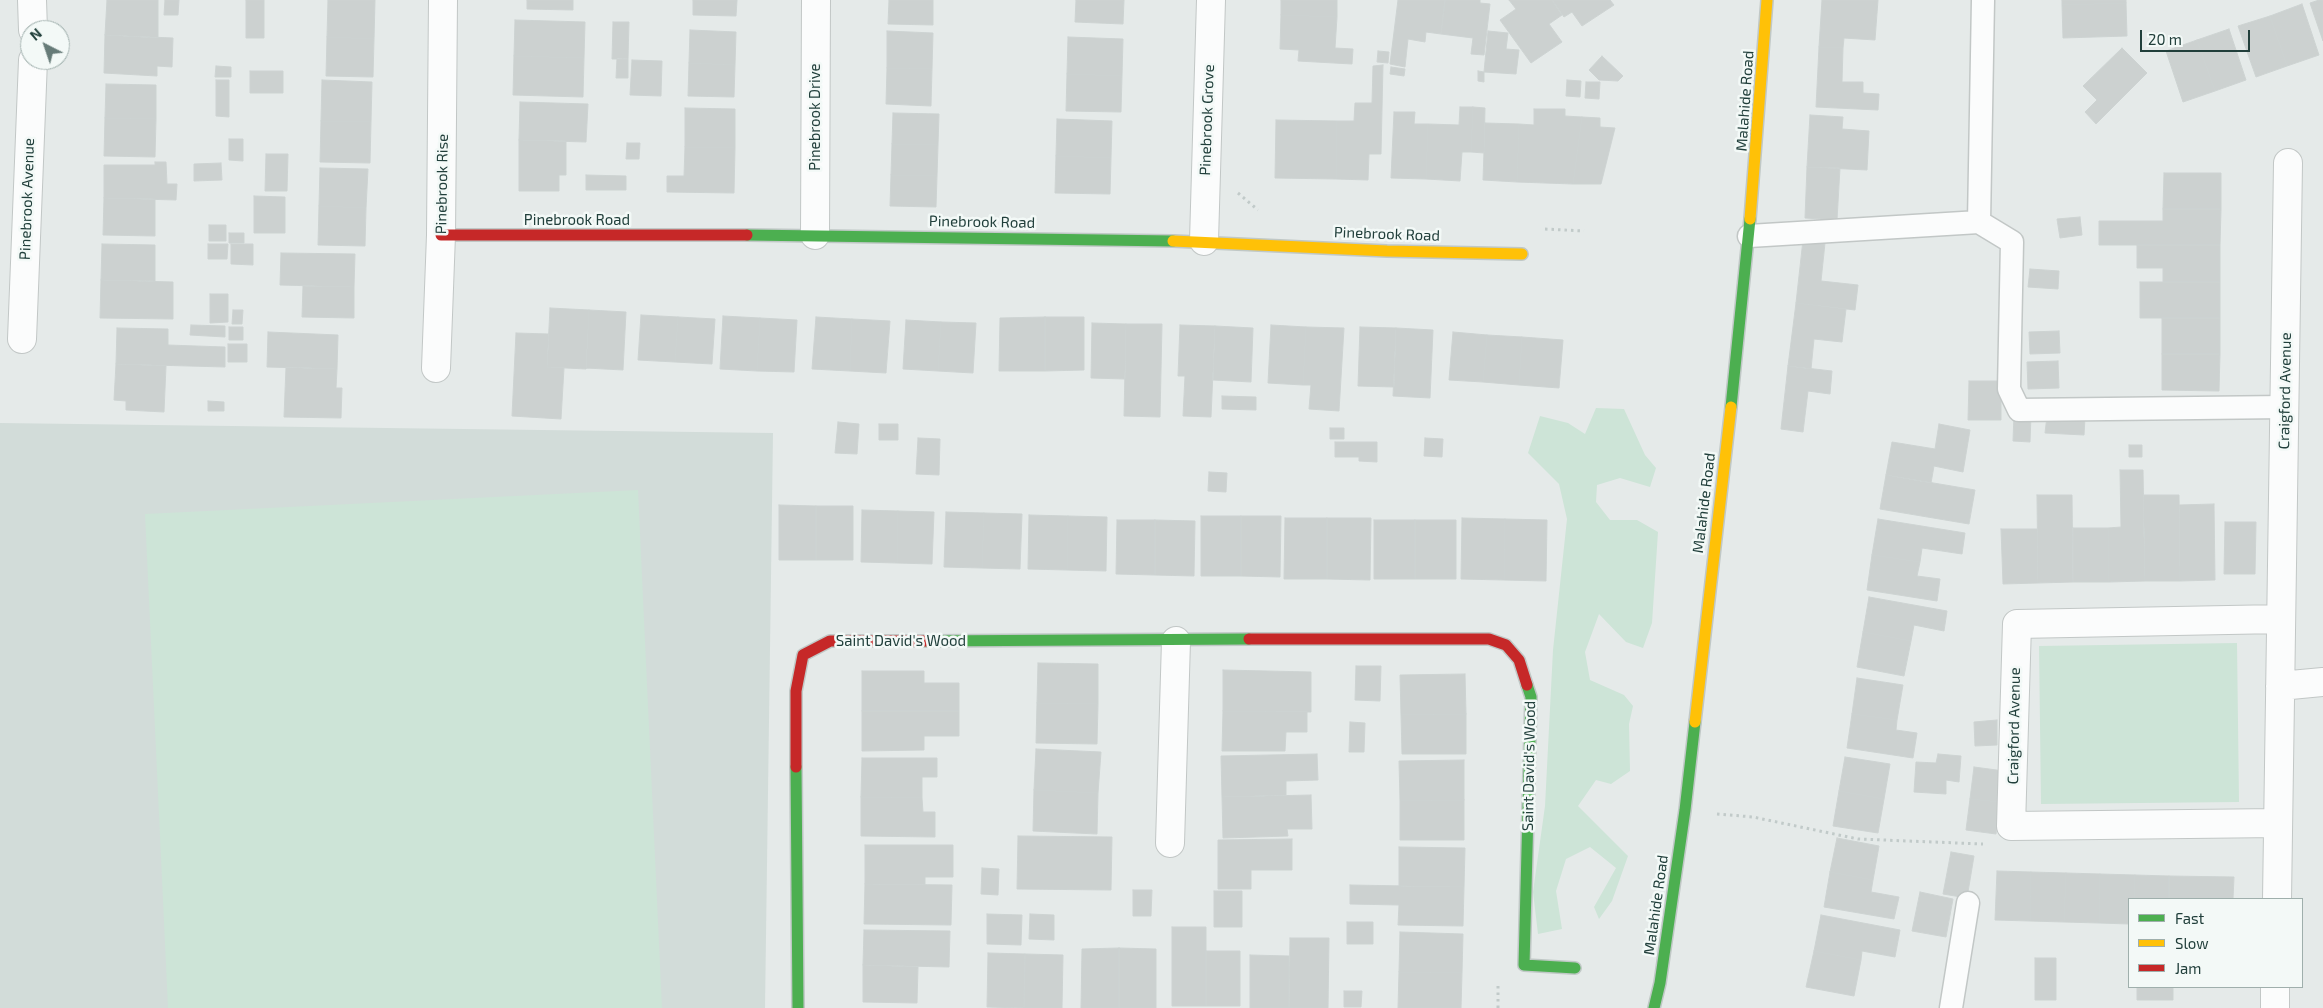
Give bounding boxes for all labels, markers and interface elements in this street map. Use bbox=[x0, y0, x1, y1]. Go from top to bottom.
north arrow bbox=[20, 20, 70, 70]
scale bar bbox=[2143, 20, 2253, 52]
text: N bbox=[26, 24, 45, 44]
text: 20 m bbox=[2148, 30, 2182, 48]
street label: Malahide Road bbox=[1732, 50, 1758, 152]
street label: Pinebrook Drive bbox=[806, 63, 824, 171]
street label: Pinebrook Grove bbox=[1196, 64, 1218, 176]
street label: Pinebrook Rise bbox=[432, 134, 452, 234]
street label: Pinebrook Avenue bbox=[16, 138, 38, 260]
street label: Pinebrook Road bbox=[524, 211, 630, 229]
street label: Pinebrook Road bbox=[929, 212, 1035, 232]
street label: Pinebrook Road bbox=[1334, 223, 1440, 245]
street label: Craigford Avenue bbox=[2275, 332, 2295, 450]
street label: Malahide Road bbox=[1689, 452, 1719, 554]
street label: Saint David's Wood bbox=[836, 632, 966, 650]
street label: Craigford Avenue bbox=[2004, 667, 2024, 785]
street label: Saint David's Wood bbox=[1519, 701, 1539, 831]
street label: Malahide Road bbox=[1640, 854, 1672, 956]
legend bbox=[2128, 898, 2303, 988]
text: Fast bbox=[2175, 909, 2204, 927]
text: Slow bbox=[2175, 934, 2209, 952]
text: Jam bbox=[2175, 959, 2201, 977]

